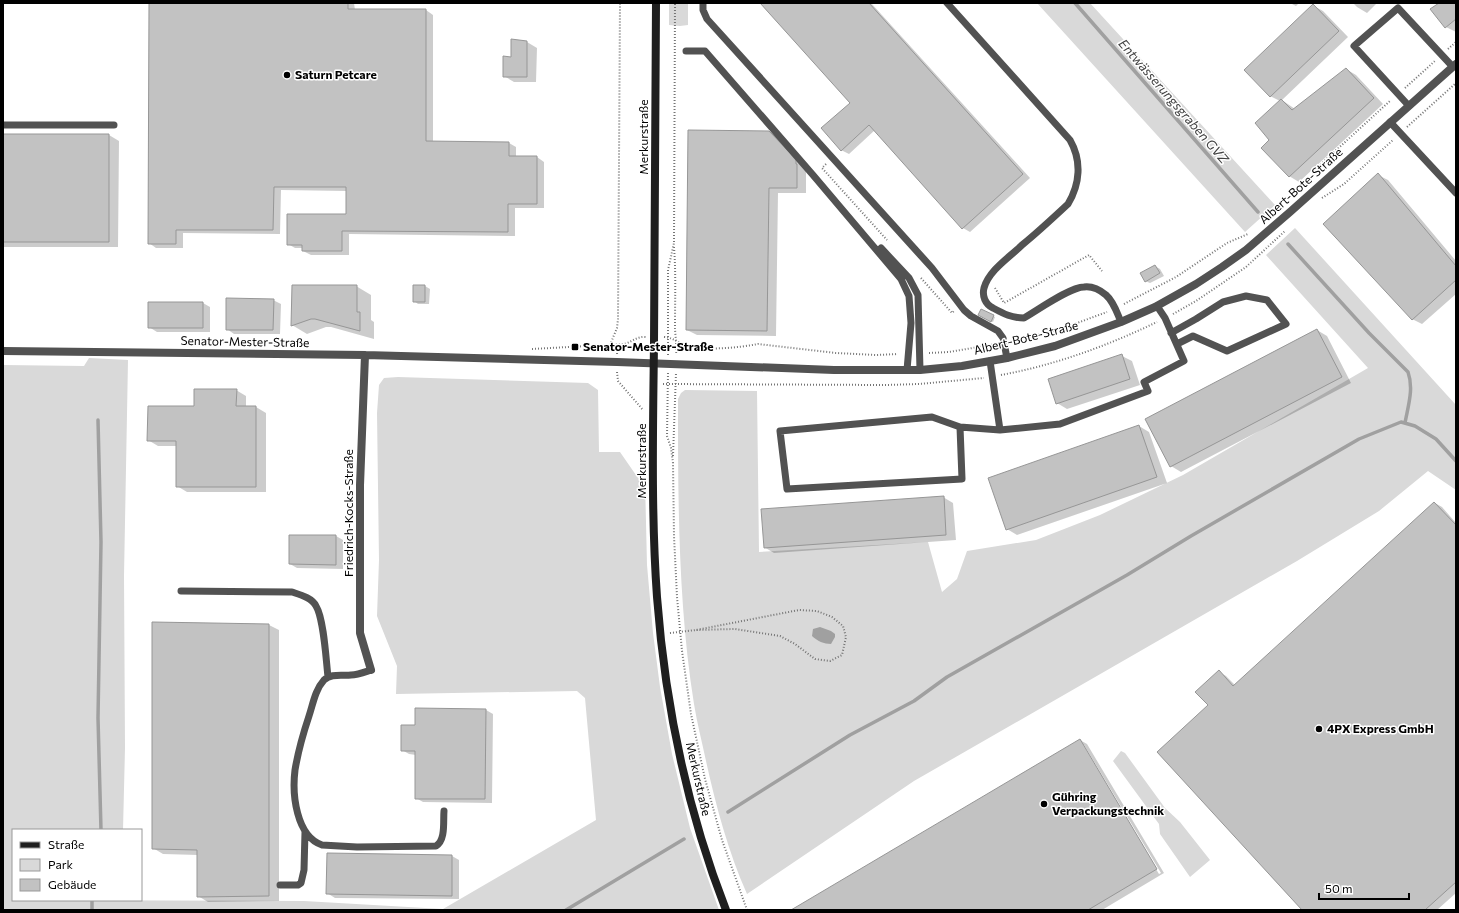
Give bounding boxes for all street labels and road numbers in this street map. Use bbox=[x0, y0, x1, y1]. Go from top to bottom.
street label: Merkurstraße bbox=[636, 99, 650, 175]
street label: Albert-Bote-Straße bbox=[1256, 144, 1345, 226]
street label: Albert-Bote-Straße bbox=[972, 317, 1079, 357]
street label: Senator-Mester-Straße bbox=[180, 333, 310, 349]
street label: Merkurstraße bbox=[634, 423, 648, 499]
street label: Friedrich-Kocks-Straße bbox=[341, 449, 355, 577]
street label: Merkurstraße bbox=[684, 741, 714, 817]

